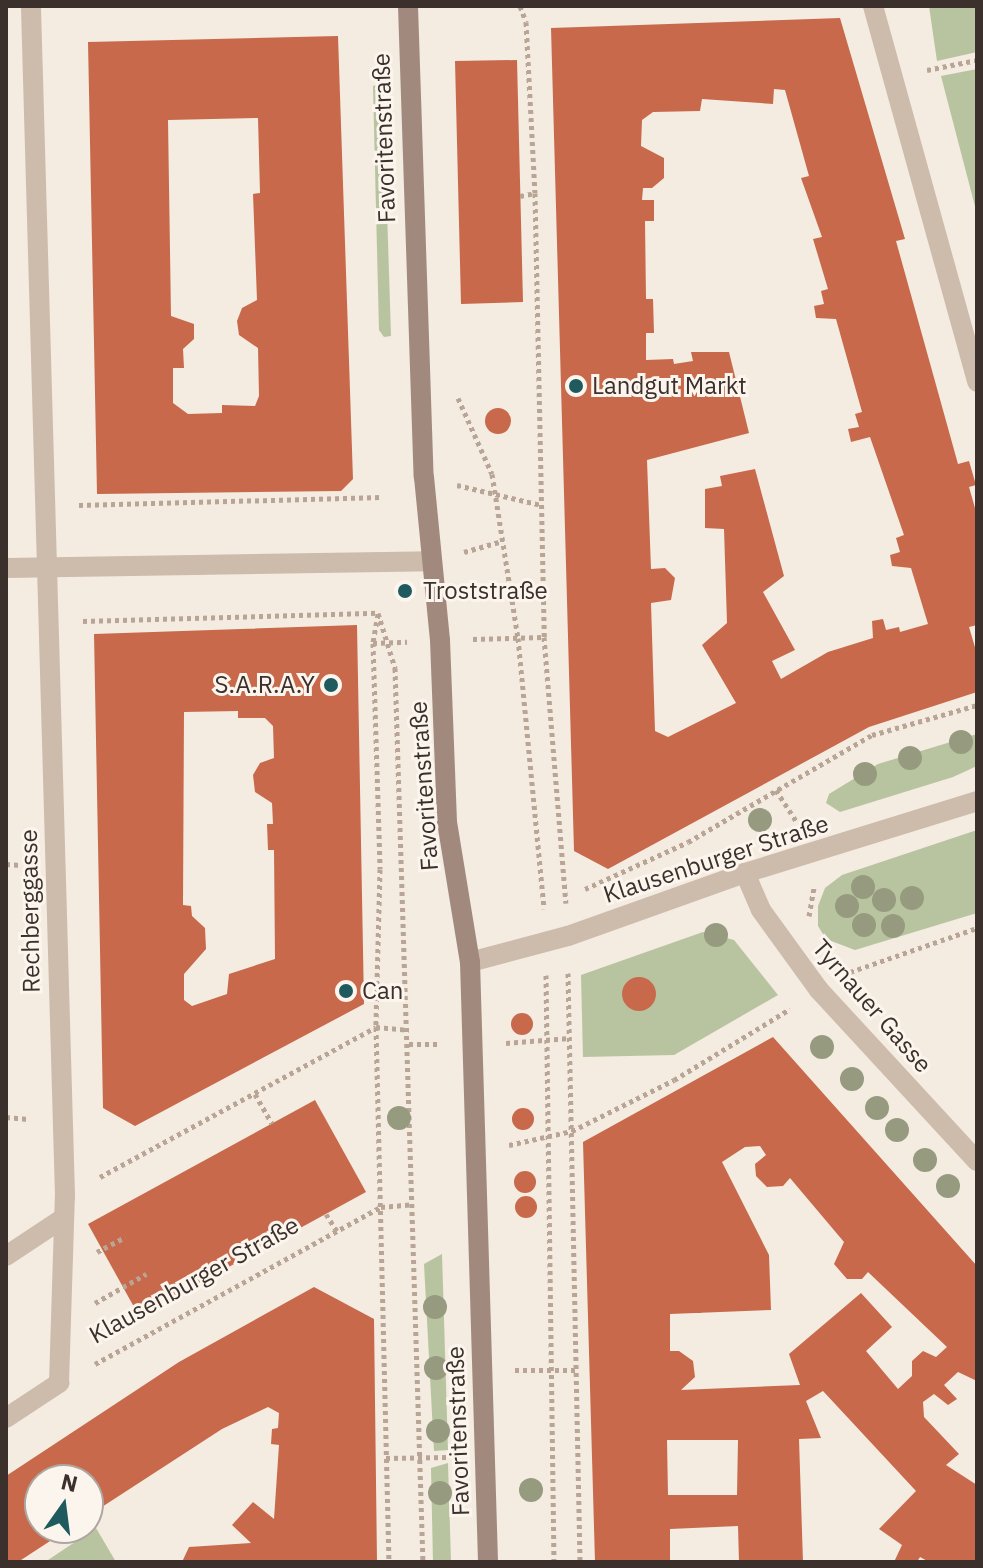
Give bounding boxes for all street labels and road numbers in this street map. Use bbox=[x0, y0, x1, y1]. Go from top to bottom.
street label: Favoritenstraße bbox=[367, 53, 401, 223]
street label: Favoritenstraße bbox=[404, 700, 444, 872]
street label: Klausenburger Straße bbox=[600, 809, 832, 909]
street label: Rechberggasse bbox=[14, 829, 46, 993]
street label: Tyrnauer Gasse bbox=[806, 933, 938, 1079]
street label: Klausenburger Straße bbox=[84, 1210, 304, 1350]
street label: Favoritenstraße bbox=[441, 1346, 475, 1516]

